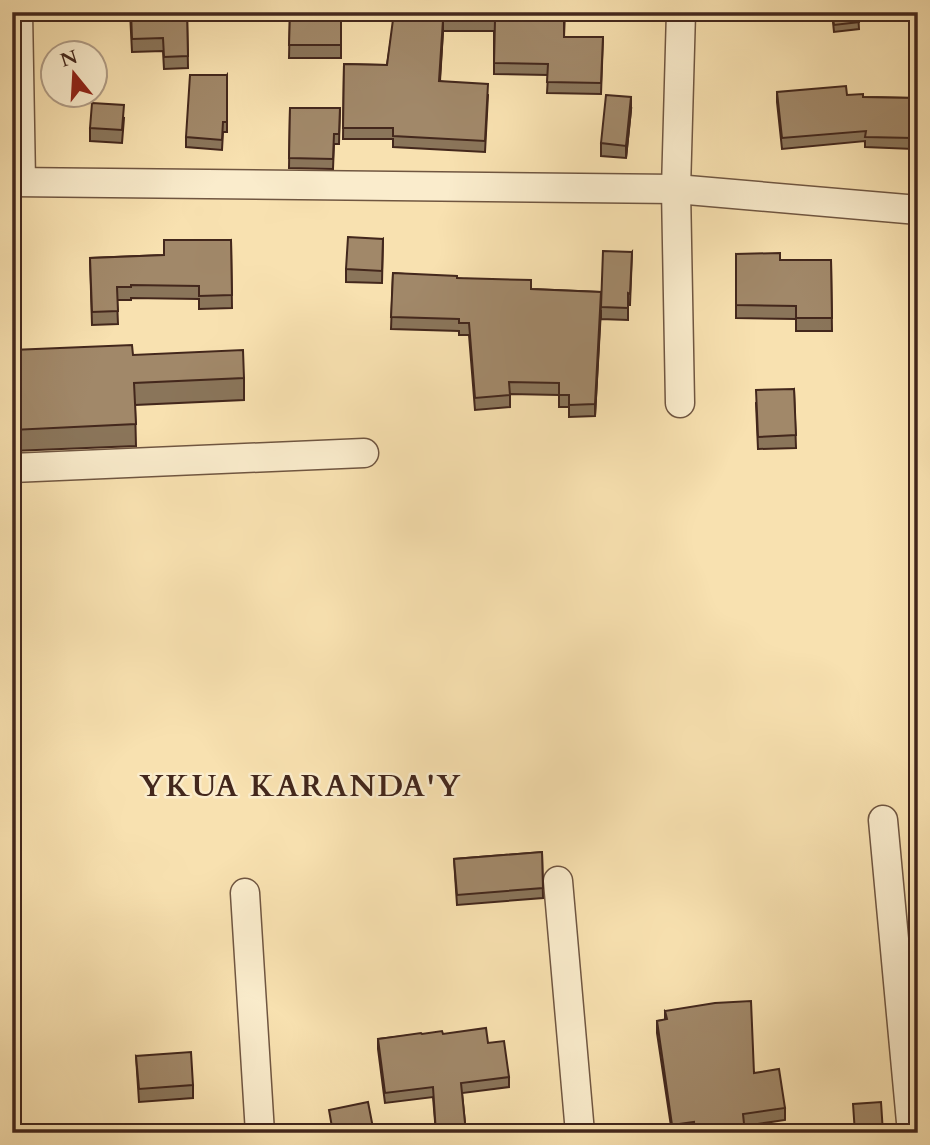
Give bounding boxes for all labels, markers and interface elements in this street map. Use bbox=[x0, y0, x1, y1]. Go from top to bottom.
north arrow bbox=[38, 38, 108, 108]
text: N bbox=[57, 44, 81, 74]
district label: YKUA KARANDA'Y bbox=[140, 766, 463, 807]

